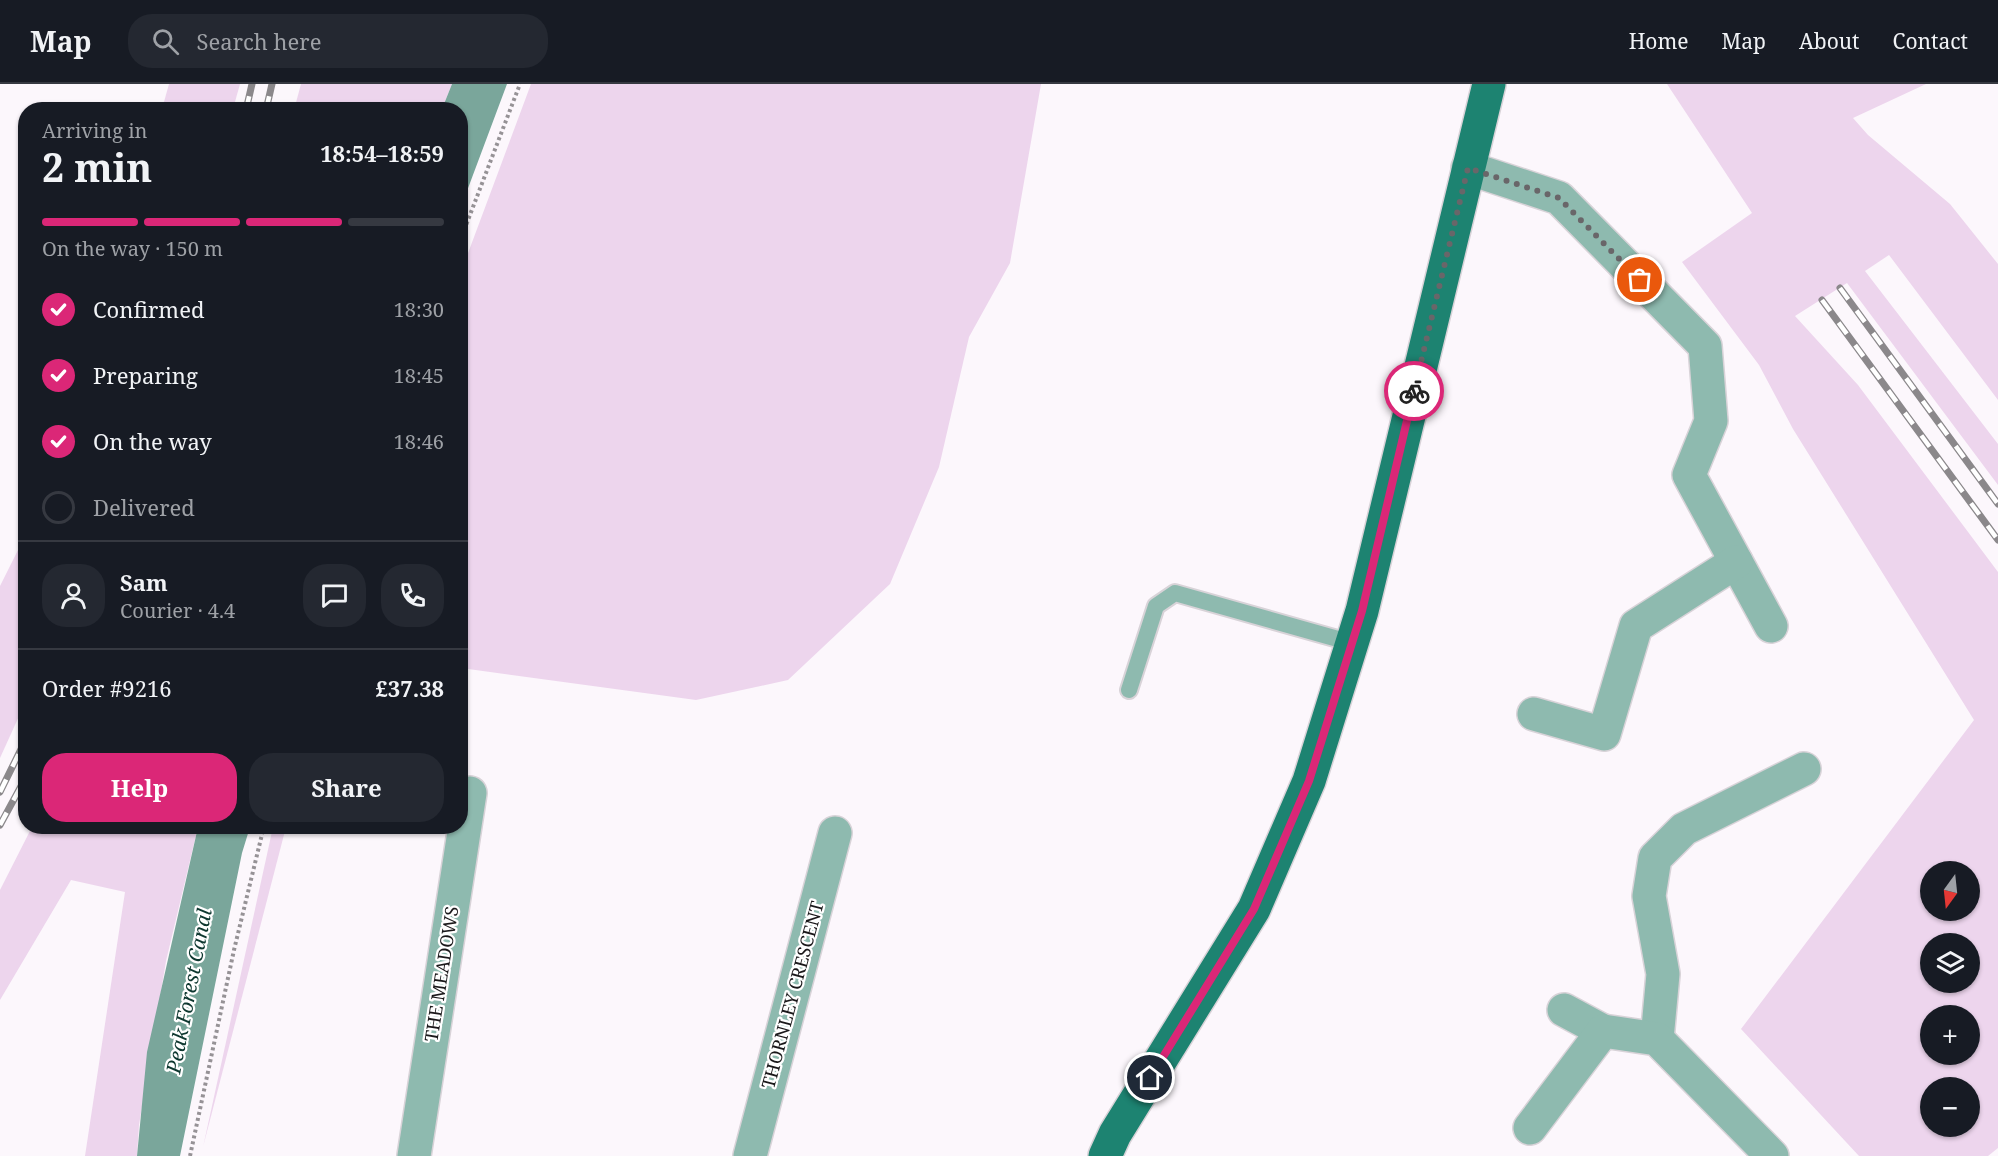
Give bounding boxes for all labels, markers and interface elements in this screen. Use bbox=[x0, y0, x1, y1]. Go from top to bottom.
search box bbox=[128, 14, 548, 68]
text: Map bbox=[30, 22, 92, 60]
icon: search bbox=[149, 25, 182, 58]
text: Search here bbox=[197, 26, 321, 56]
text: Home bbox=[1629, 27, 1689, 55]
text: Map bbox=[1722, 27, 1766, 55]
text: About bbox=[1799, 27, 1860, 55]
text: Contact bbox=[1893, 27, 1968, 55]
text: Arriving in bbox=[42, 117, 147, 144]
text: 18:54–18:59 bbox=[320, 138, 444, 168]
text: 2 min bbox=[42, 140, 152, 193]
text: On the way · 150 m bbox=[42, 235, 223, 262]
pin bbox=[1614, 254, 1665, 305]
icon: bag bbox=[1623, 263, 1656, 296]
icon: check bbox=[42, 293, 75, 326]
text: Confirmed bbox=[93, 294, 204, 324]
text: 18:30 bbox=[394, 296, 444, 323]
icon: check bbox=[42, 359, 75, 392]
text: Preparing bbox=[93, 360, 198, 390]
courier bbox=[1384, 361, 1444, 421]
text: 18:45 bbox=[394, 362, 444, 389]
icon: bike bbox=[1398, 375, 1431, 408]
icon: check bbox=[42, 425, 75, 458]
text: On the way bbox=[93, 426, 212, 456]
text: 18:46 bbox=[394, 428, 444, 455]
text: Delivered bbox=[93, 492, 195, 522]
button: person bbox=[42, 564, 105, 627]
button: chat bbox=[303, 564, 366, 627]
button: phone bbox=[381, 564, 444, 627]
text: Sam bbox=[120, 567, 168, 597]
text: Courier · 4.4 bbox=[120, 597, 235, 624]
text: Order #9216 bbox=[42, 673, 172, 703]
text: £37.38 bbox=[376, 673, 444, 703]
button: Help bbox=[42, 753, 237, 822]
button: Share bbox=[249, 753, 444, 822]
north arrow bbox=[1920, 861, 1980, 921]
map controls bbox=[1920, 861, 1980, 1137]
street label: THORNLEY CRESCENT bbox=[755, 898, 829, 1091]
street label: THE MEADOWS bbox=[418, 904, 464, 1043]
water label: Peak Forest Canal bbox=[159, 906, 218, 1077]
button: layers bbox=[1920, 933, 1980, 993]
button: + bbox=[1920, 1005, 1980, 1065]
pin bbox=[1124, 1052, 1175, 1103]
icon: home bbox=[1133, 1061, 1166, 1094]
button: − bbox=[1920, 1077, 1980, 1137]

